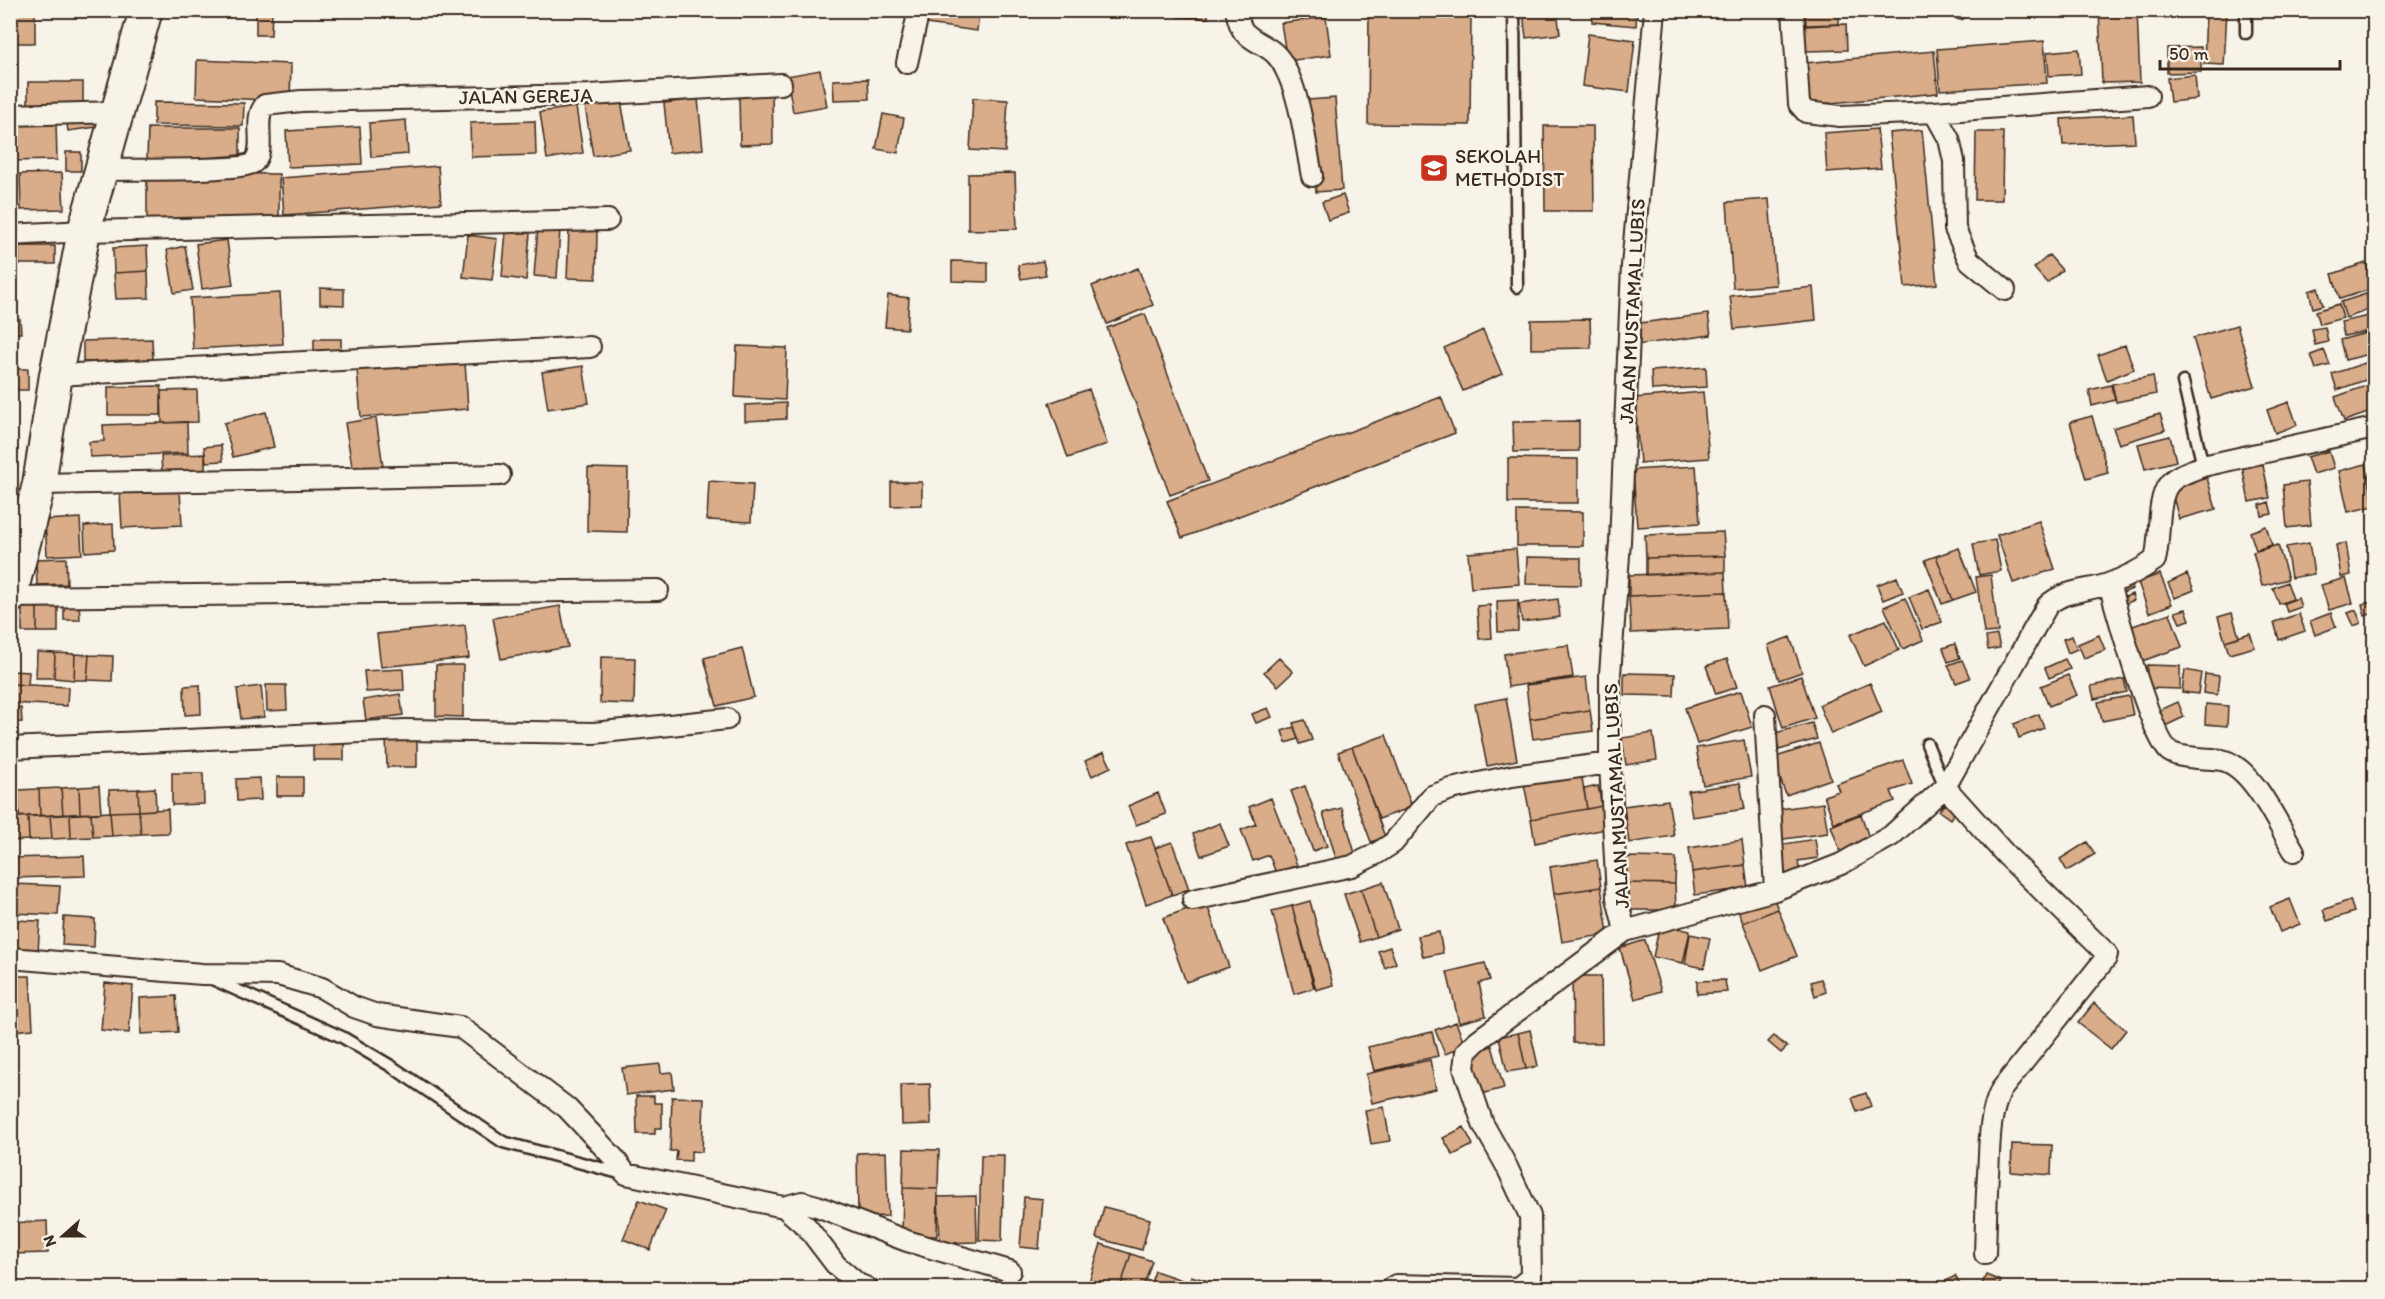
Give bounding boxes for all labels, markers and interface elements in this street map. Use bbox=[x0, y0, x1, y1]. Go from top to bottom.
scale bar bbox=[2160, 33, 2340, 71]
text: 50 m bbox=[2169, 43, 2209, 65]
street label: JALAN GEREJA bbox=[459, 83, 593, 109]
place label: SEKOLAH METHODIST bbox=[1455, 144, 1564, 191]
school or university icon: SEKOLAH METHODIST bbox=[1418, 152, 1450, 184]
street label: JALAN MUSTAMAL LUBIS bbox=[1614, 198, 1650, 424]
street label: JALAN MUSTAMAL LUBIS bbox=[1598, 683, 1634, 909]
north arrow bbox=[33, 1206, 93, 1266]
text: N bbox=[39, 1233, 60, 1250]

